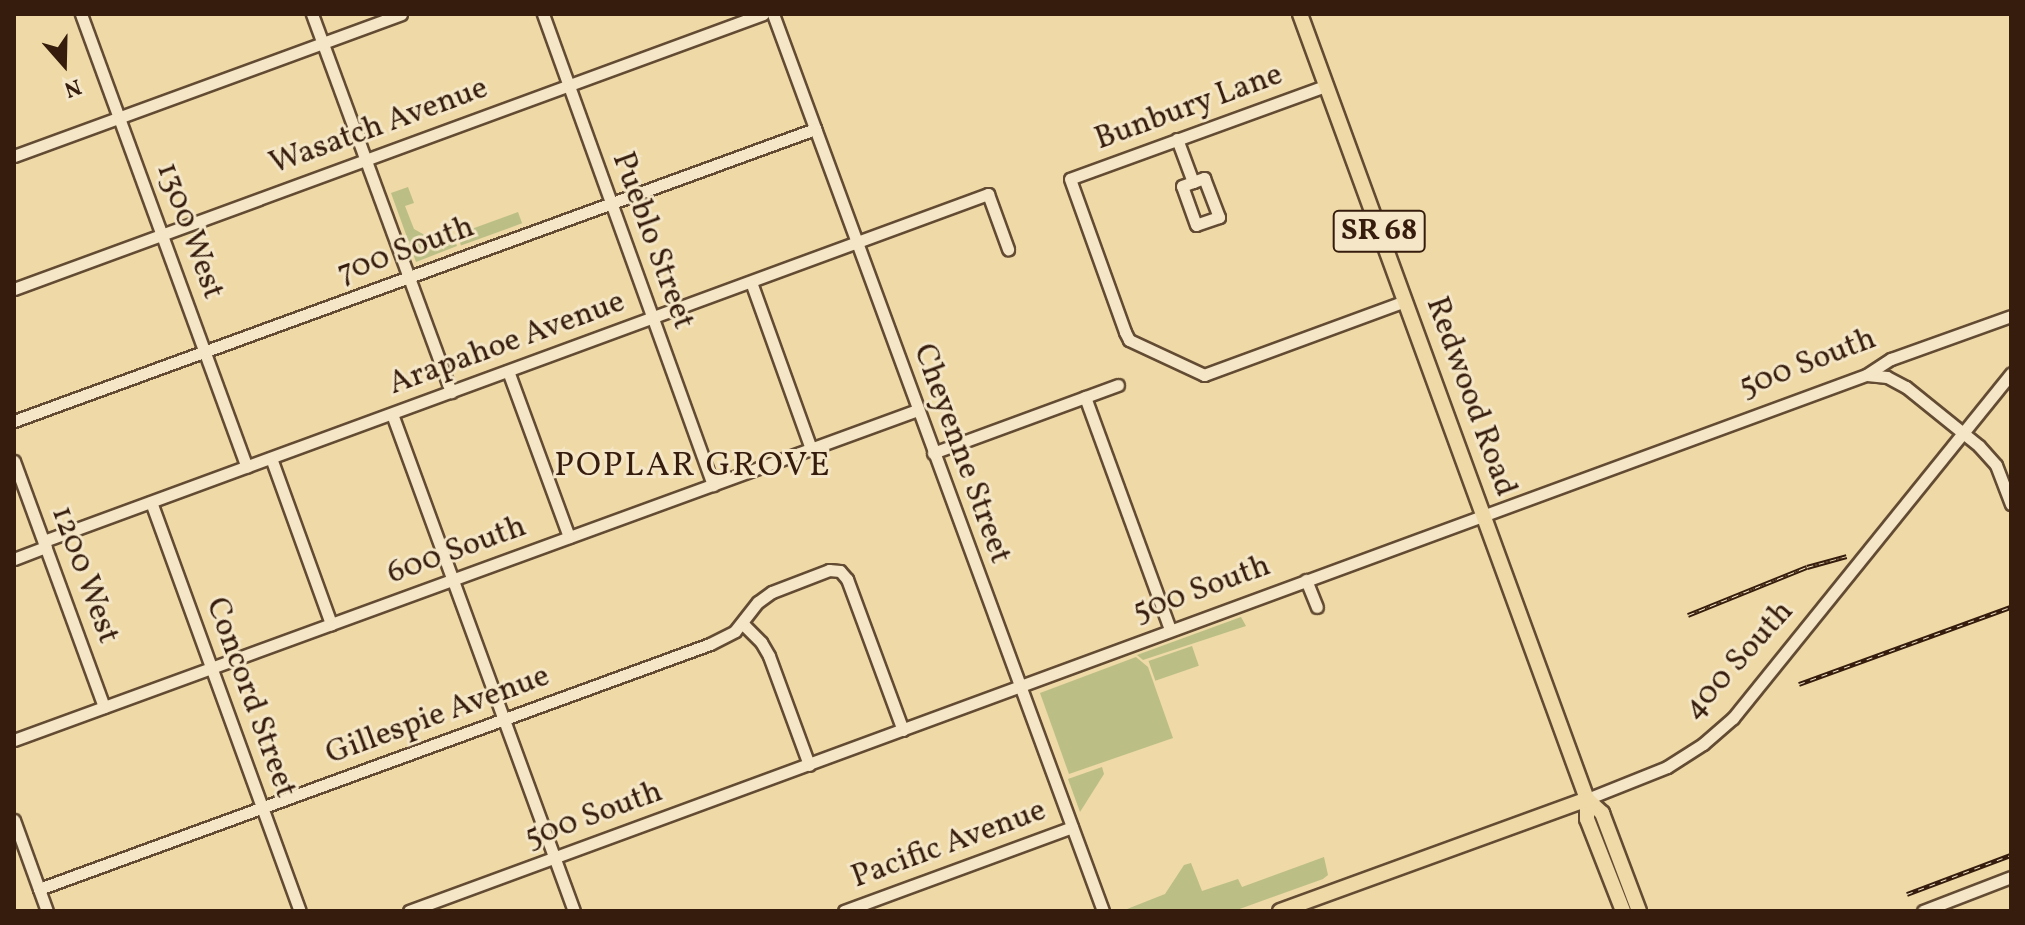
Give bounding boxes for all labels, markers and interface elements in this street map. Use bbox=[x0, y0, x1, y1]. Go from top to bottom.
north arrow bbox=[24, 24, 104, 104]
street label: Bunbury Lane bbox=[1089, 56, 1289, 160]
text: N bbox=[60, 70, 85, 104]
street label: Wasatch Avenue bbox=[265, 70, 493, 184]
street label: Pueblo Street bbox=[602, 147, 702, 335]
street label: 1300 West bbox=[146, 157, 232, 305]
road number: SR 68 bbox=[1331, 205, 1427, 257]
street label: 700 South bbox=[332, 209, 480, 293]
street label: Arapahoe Avenue bbox=[384, 283, 630, 405]
street label: Redwood Road bbox=[1416, 292, 1524, 502]
street label: 500 South bbox=[1734, 320, 1882, 408]
street label: Cheyenne Street bbox=[904, 339, 1018, 569]
district label: POPLAR GROVE bbox=[554, 447, 832, 487]
street label: 1200 West bbox=[41, 501, 127, 649]
street label: 600 South bbox=[382, 508, 532, 594]
street label: 500 South bbox=[1128, 547, 1276, 633]
street label: Concord Street bbox=[196, 593, 304, 803]
street label: 400 South bbox=[1676, 594, 1802, 728]
street label: Gillespie Avenue bbox=[321, 658, 555, 774]
street label: 500 South bbox=[520, 773, 668, 859]
street label: Pacific Avenue bbox=[847, 792, 1051, 898]

